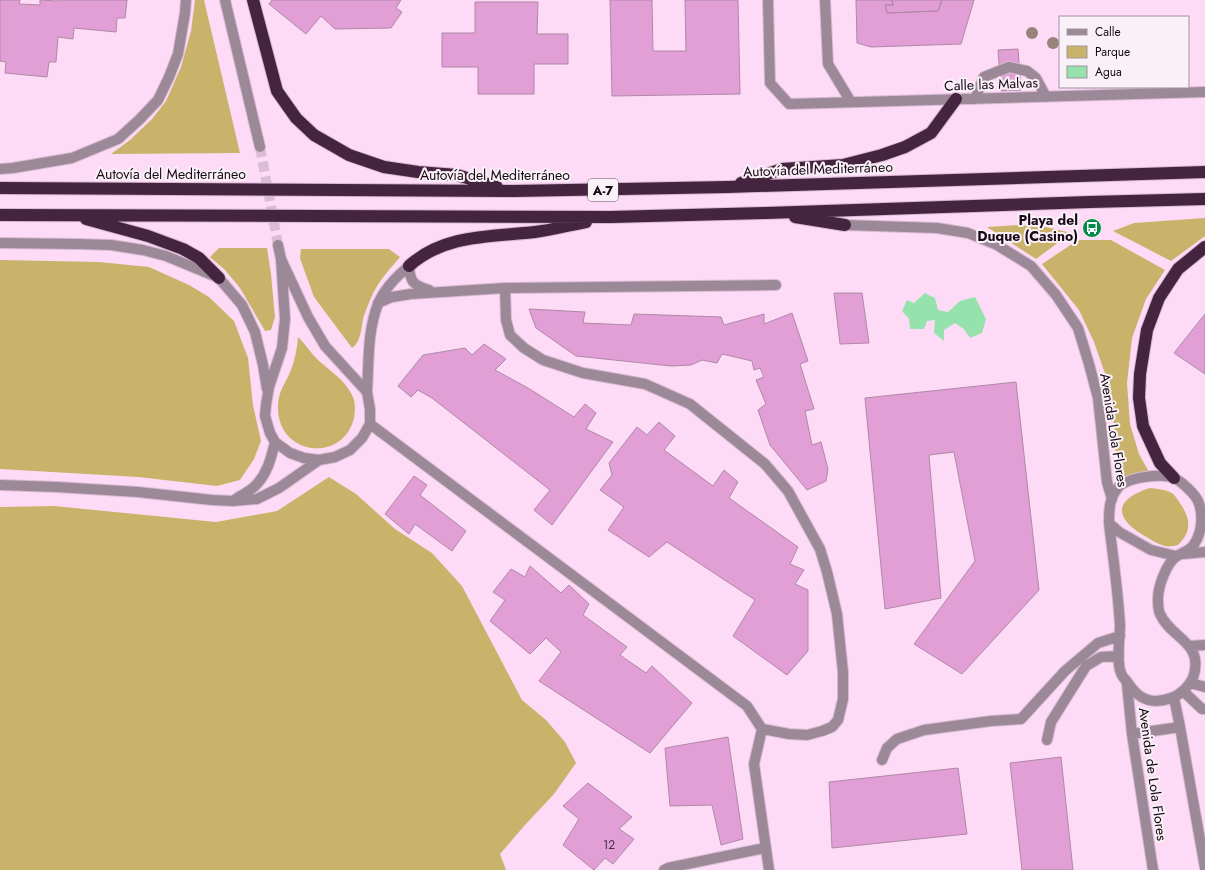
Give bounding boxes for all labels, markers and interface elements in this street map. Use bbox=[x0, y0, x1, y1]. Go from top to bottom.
legend bbox=[1059, 16, 1189, 88]
text: Calle bbox=[1095, 23, 1121, 41]
text: Parque bbox=[1095, 43, 1130, 61]
text: Agua bbox=[1095, 63, 1122, 81]
street label: Calle las Malvas bbox=[944, 72, 1039, 96]
street label: Autovía del Mediterráneo bbox=[743, 156, 894, 182]
street label: Autovía del Mediterráneo bbox=[96, 164, 246, 184]
street label: Autovía del Mediterráneo bbox=[420, 165, 570, 185]
road number: A-7 bbox=[588, 179, 618, 201]
place label: Playa del Duque (Casino) bbox=[977, 210, 1078, 246]
bus stop icon: Playa del Duque (Casino) bbox=[1081, 217, 1103, 239]
street label: Avenida Lola Flores bbox=[1095, 372, 1133, 489]
street label: Avenida de Lola Flores bbox=[1134, 706, 1172, 842]
house number: 12 bbox=[603, 836, 615, 854]

